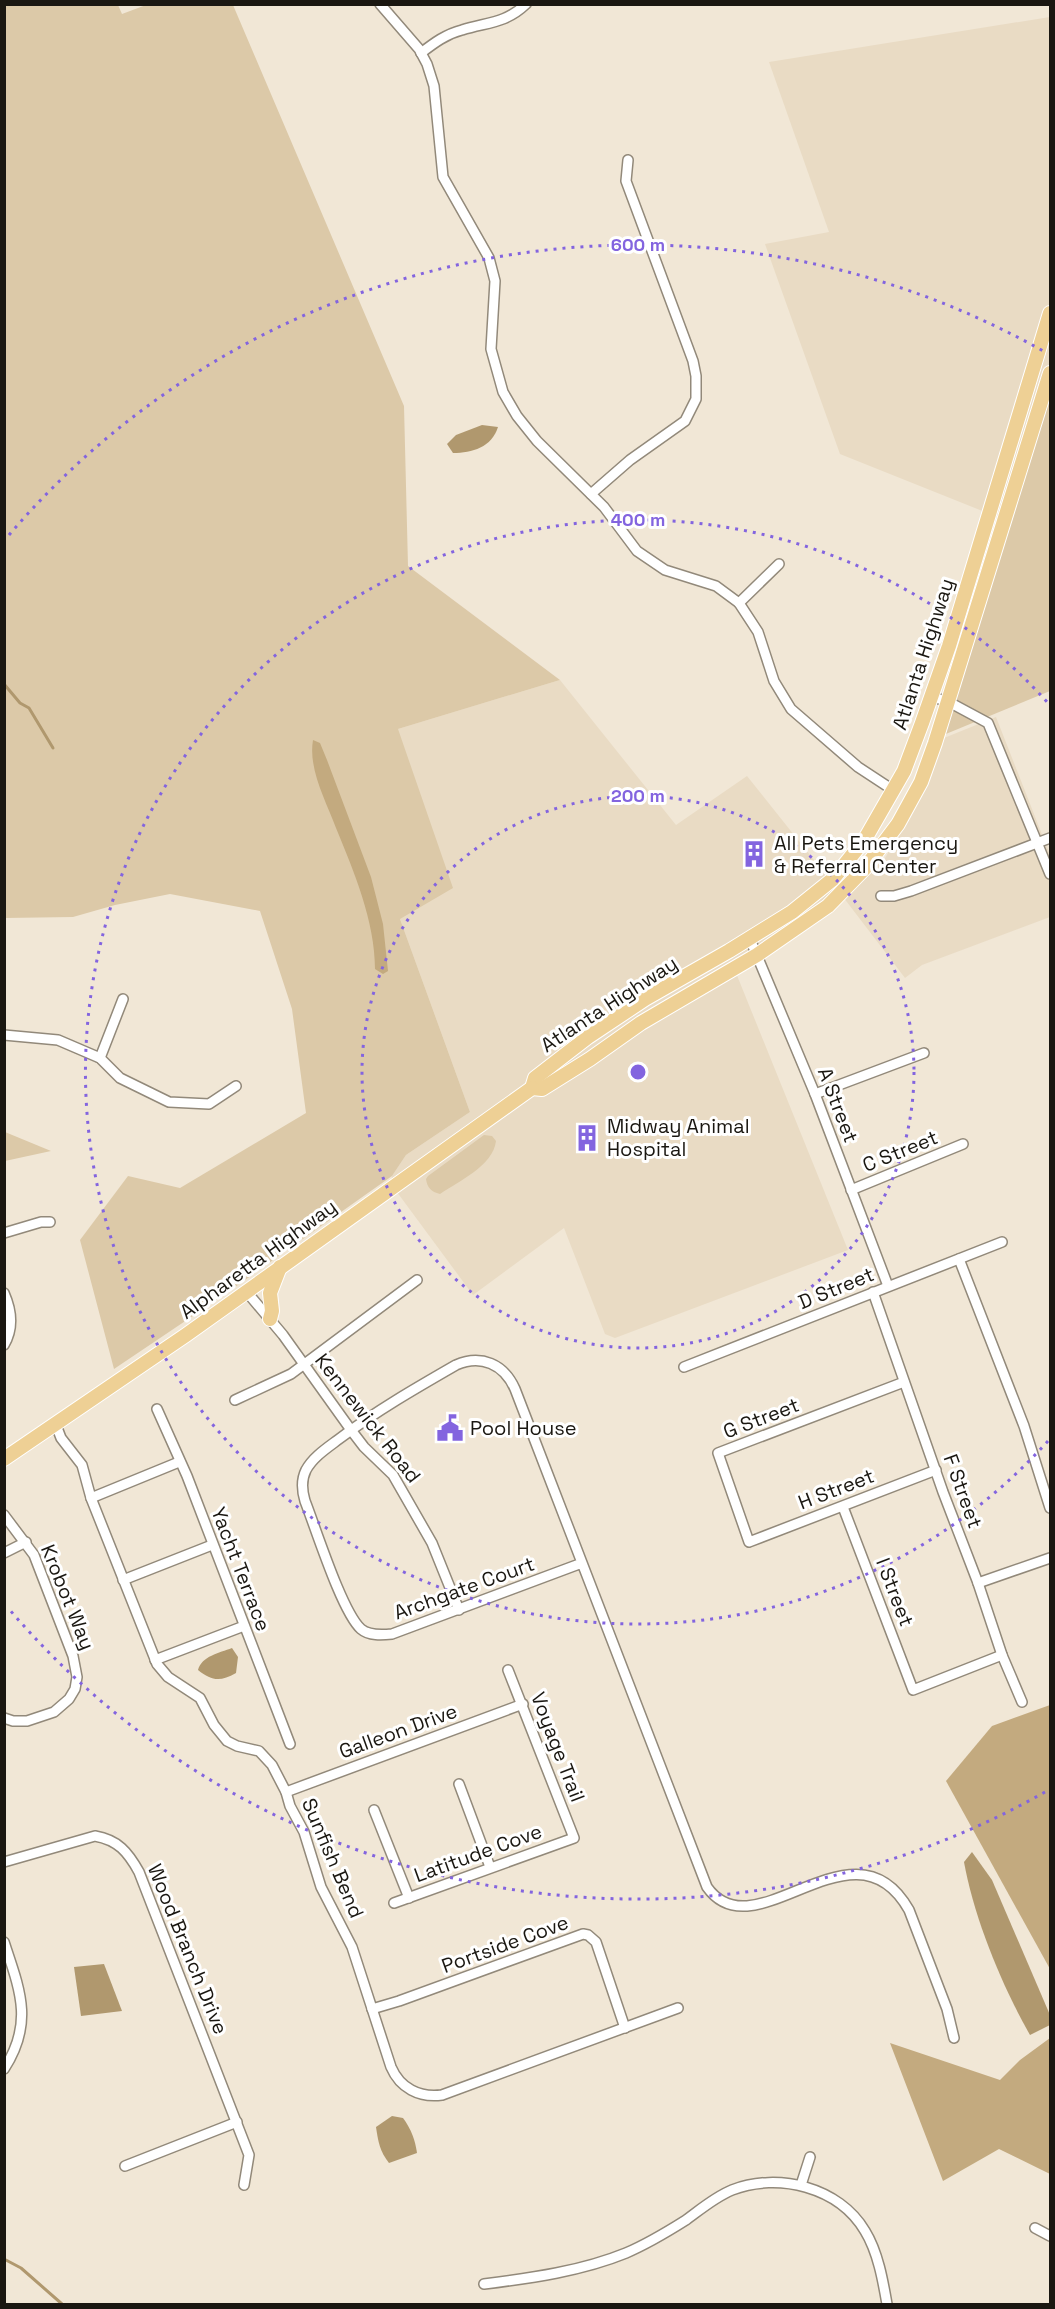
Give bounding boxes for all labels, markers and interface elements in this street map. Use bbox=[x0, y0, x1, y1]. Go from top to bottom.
text: 600 m bbox=[611, 233, 665, 256]
text: 400 m bbox=[611, 508, 665, 531]
street label: Atlanta Highway bbox=[886, 575, 960, 733]
text: 200 m bbox=[611, 784, 665, 807]
place label: All Pets Emergency & Referral Center bbox=[774, 830, 958, 879]
building icon: All Pets Emergency & Referral Center bbox=[739, 839, 769, 869]
street label: Atlanta Highway bbox=[536, 950, 682, 1058]
centre of rings bbox=[628, 1062, 648, 1082]
street label: A Street bbox=[812, 1064, 864, 1146]
place label: Midway Animal Hospital bbox=[607, 1113, 750, 1162]
building icon: Midway Animal Hospital bbox=[572, 1123, 602, 1153]
street label: C Street bbox=[858, 1124, 942, 1178]
street label: Alpharetta Highway bbox=[174, 1193, 342, 1325]
street label: D Street bbox=[794, 1261, 878, 1315]
street label: Kennewick Road bbox=[309, 1348, 427, 1488]
street label: G Street bbox=[719, 1392, 803, 1444]
public building icon: Pool House bbox=[435, 1413, 465, 1443]
place label: Pool House bbox=[470, 1415, 577, 1441]
street label: F Street bbox=[938, 1450, 988, 1532]
street label: H Street bbox=[794, 1463, 878, 1515]
street label: Yacht Terrace bbox=[205, 1503, 277, 1635]
street label: Krobot Way bbox=[35, 1540, 101, 1654]
street label: Archgate Court bbox=[390, 1551, 538, 1625]
street label: I Street bbox=[870, 1554, 920, 1630]
street label: Voyage Trail bbox=[525, 1688, 591, 1806]
street label: Galleon Drive bbox=[335, 1698, 461, 1764]
street label: Sunfish Bend bbox=[296, 1794, 370, 1922]
street label: Latitude Cove bbox=[410, 1818, 546, 1888]
street label: Wood Branch Drive bbox=[142, 1860, 234, 2038]
street label: Portside Cove bbox=[438, 1909, 572, 1979]

